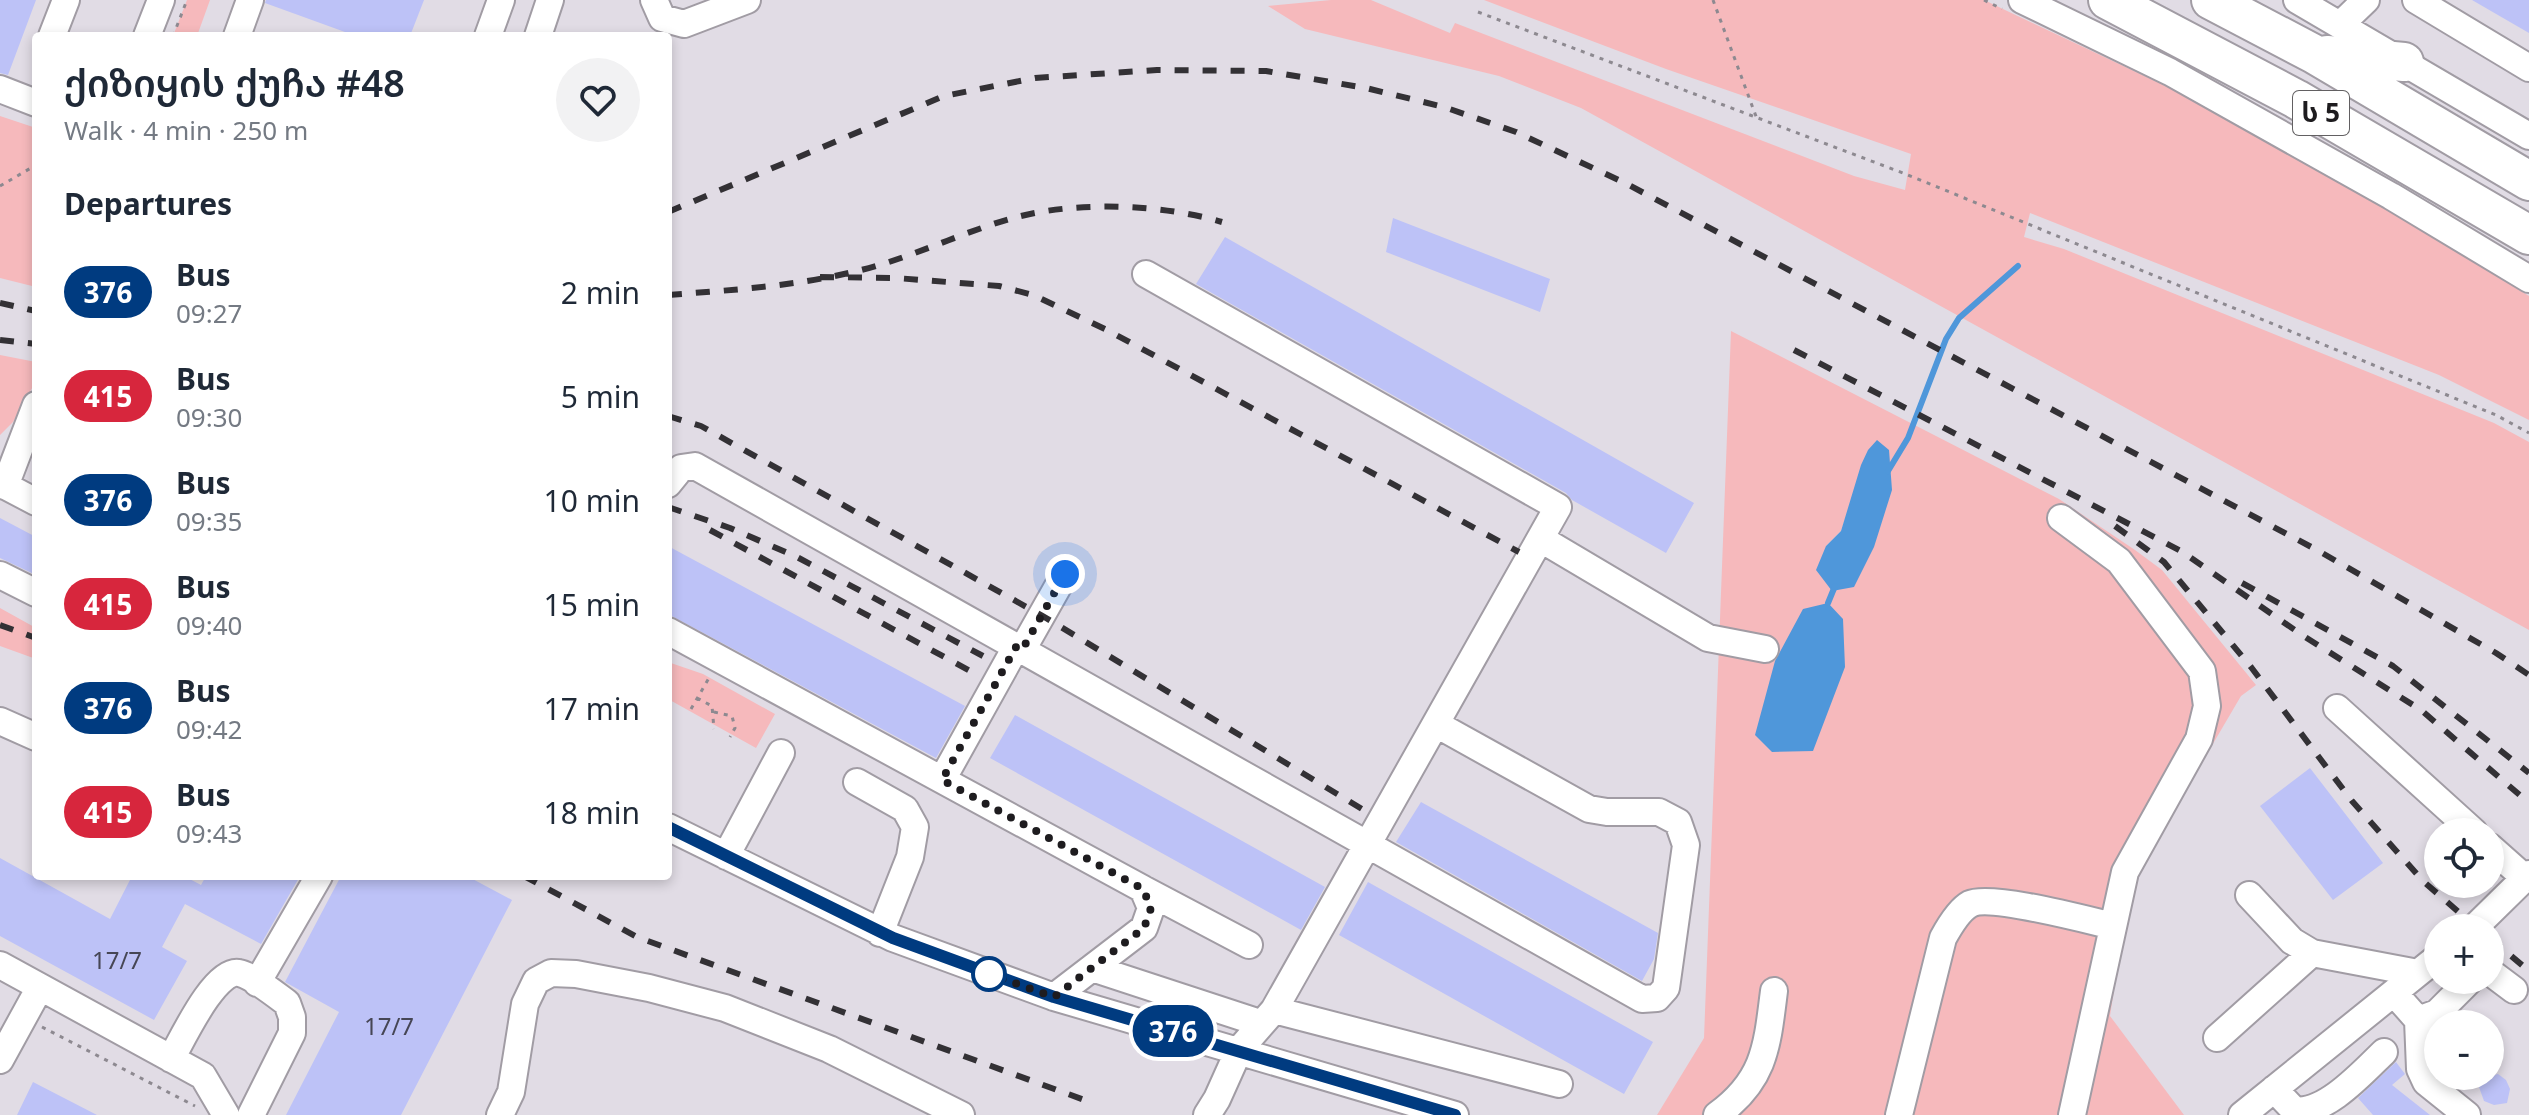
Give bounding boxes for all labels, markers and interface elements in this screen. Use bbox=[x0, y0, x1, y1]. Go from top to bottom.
text: ქიზიყის ქუჩა #48 bbox=[64, 56, 405, 108]
button: heart bbox=[556, 58, 640, 142]
road number: ს 5 bbox=[2293, 91, 2349, 135]
text: Walk · 4 min · 250 m bbox=[64, 112, 308, 148]
text: Departures bbox=[64, 183, 232, 224]
text: Bus bbox=[176, 254, 231, 295]
text: 2 min bbox=[561, 272, 640, 313]
text: 376 bbox=[84, 273, 132, 311]
text: 09:27 bbox=[176, 295, 242, 331]
text: Bus bbox=[176, 358, 231, 399]
text: 5 min bbox=[561, 376, 640, 417]
text: 415 bbox=[84, 377, 132, 415]
text: 09:30 bbox=[176, 399, 242, 435]
text: Bus bbox=[176, 462, 231, 503]
text: 10 min bbox=[544, 480, 640, 521]
text: 376 bbox=[84, 481, 132, 519]
text: 09:35 bbox=[176, 503, 242, 539]
your location bbox=[1045, 554, 1085, 594]
text: Bus bbox=[176, 566, 231, 607]
text: 15 min bbox=[544, 584, 640, 625]
text: 415 bbox=[84, 585, 132, 623]
text: 09:40 bbox=[176, 607, 242, 643]
text: Bus bbox=[176, 670, 231, 711]
text: 17 min bbox=[544, 688, 640, 729]
text: 376 bbox=[84, 689, 132, 727]
text: 09:42 bbox=[176, 711, 242, 747]
text: Bus bbox=[176, 774, 231, 815]
text: 18 min bbox=[544, 792, 640, 833]
text: 415 bbox=[84, 793, 132, 831]
text: 09:43 bbox=[176, 815, 242, 851]
map controls bbox=[2424, 818, 2504, 1090]
button: locate bbox=[2424, 818, 2504, 898]
button: + bbox=[2424, 914, 2504, 994]
house number: 17/7 bbox=[92, 943, 142, 976]
unlabelled marker bbox=[972, 957, 1006, 991]
line badge: 376 bbox=[1127, 1005, 1219, 1057]
house number: 17/7 bbox=[364, 1009, 414, 1042]
button: − bbox=[2424, 1010, 2504, 1090]
text: 376 bbox=[1149, 1012, 1197, 1050]

